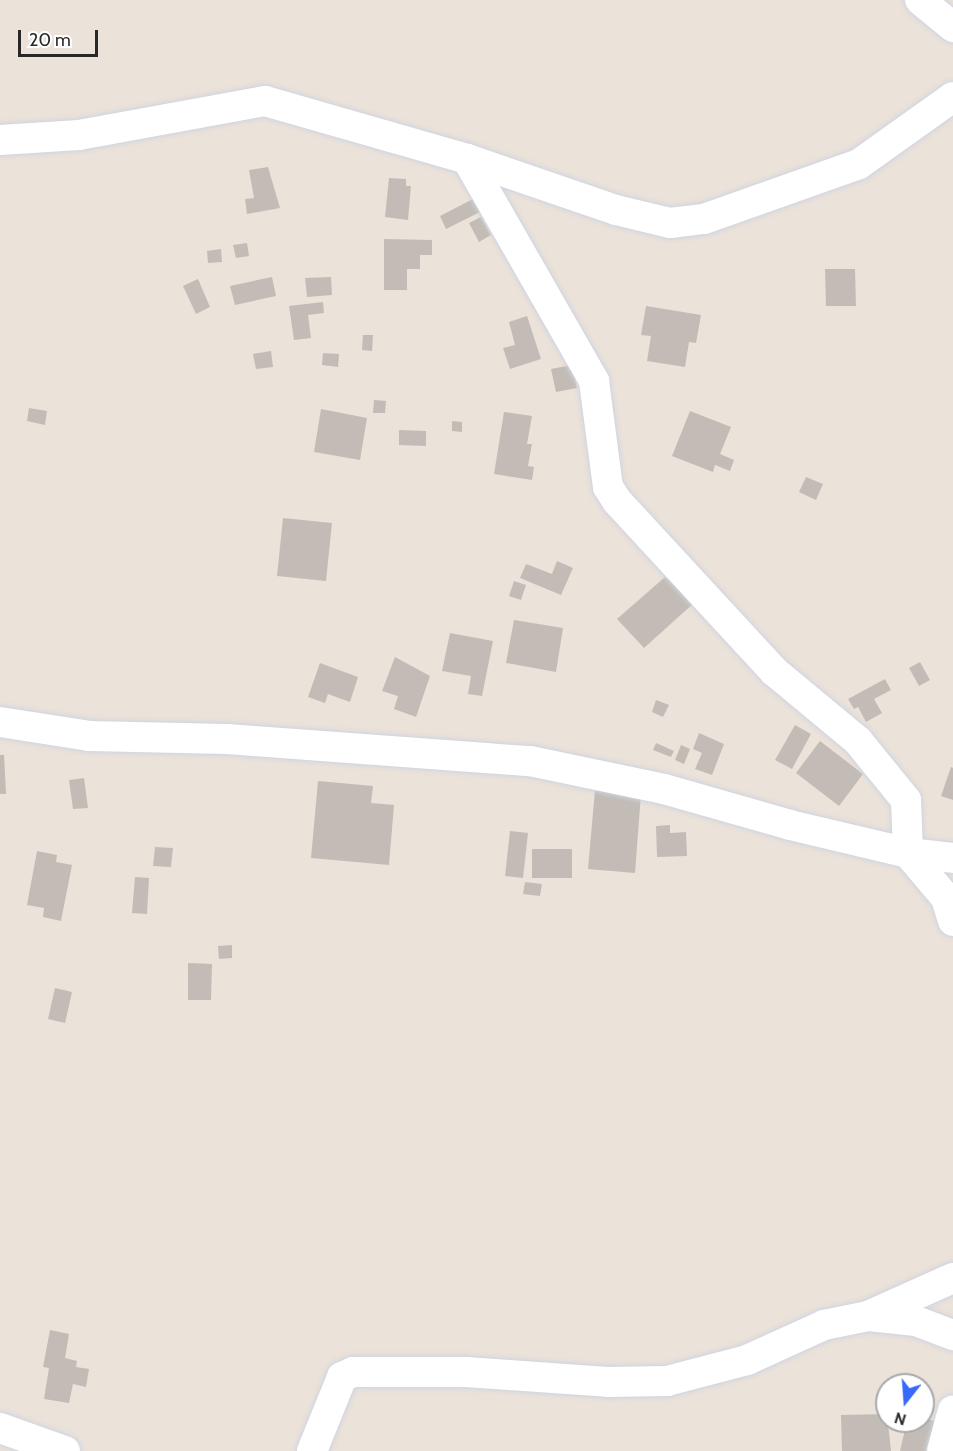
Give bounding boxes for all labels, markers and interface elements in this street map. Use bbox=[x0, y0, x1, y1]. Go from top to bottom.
scale bar bbox=[21, 18, 100, 56]
text: 20 m bbox=[29, 29, 71, 51]
north arrow bbox=[875, 1373, 935, 1433]
text: N bbox=[892, 1408, 908, 1430]

